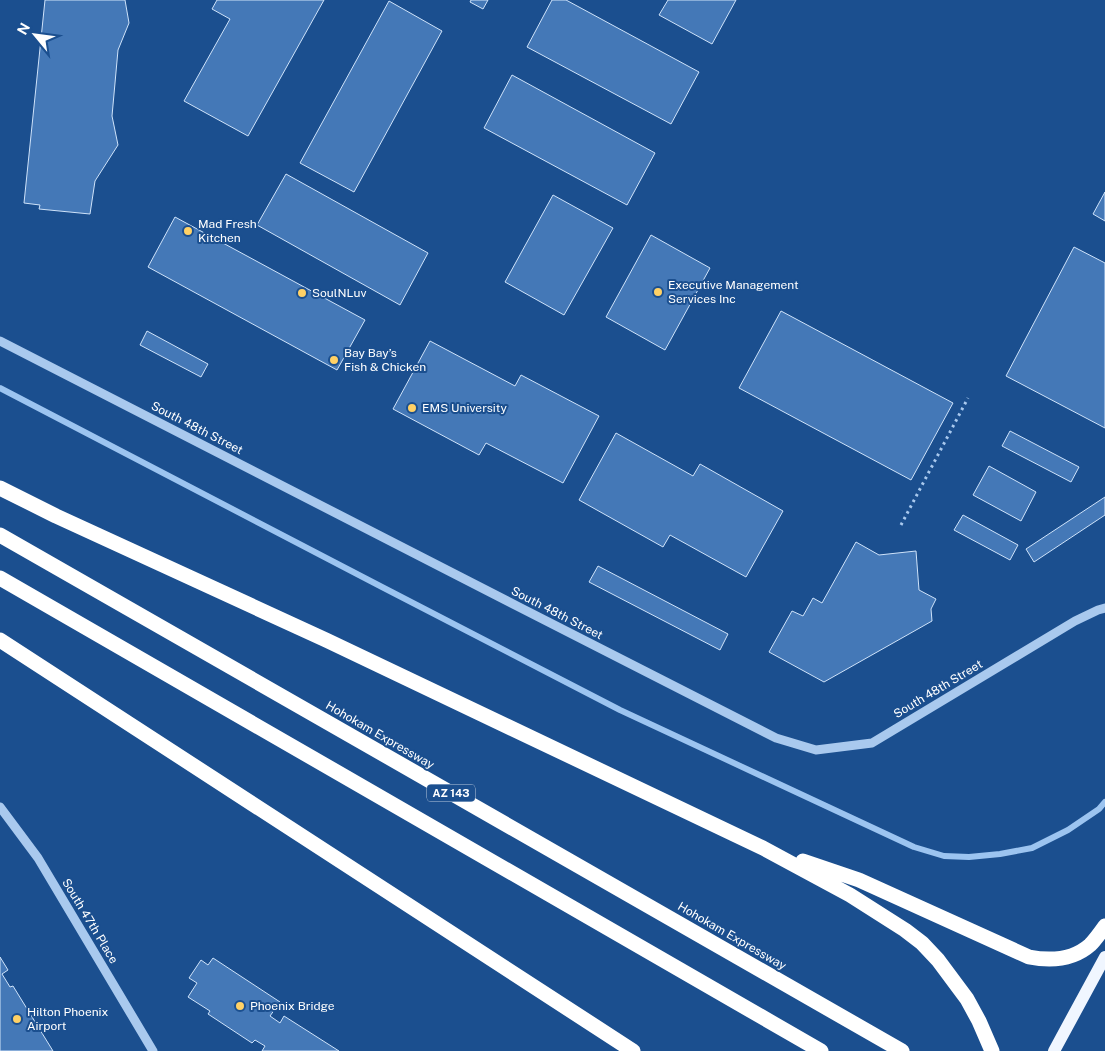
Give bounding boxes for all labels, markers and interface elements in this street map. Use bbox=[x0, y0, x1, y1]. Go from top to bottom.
north arrow bbox=[10, 10, 60, 60]
text: N bbox=[14, 20, 33, 37]
place label: Mad Fresh Kitchen bbox=[198, 217, 257, 245]
marker: Mad Fresh Kitchen bbox=[182, 225, 194, 237]
place label: Executive Management Services Inc bbox=[668, 278, 799, 306]
place label: SoulNLuv bbox=[312, 286, 367, 300]
marker: Executive Management Services Inc bbox=[652, 286, 664, 298]
marker: SoulNLuv bbox=[296, 287, 308, 299]
place label: Bay Bay’s Fish & Chicken bbox=[344, 346, 426, 374]
marker: Bay Bay’s Fish & Chicken bbox=[328, 354, 340, 366]
street label: South 48th Street bbox=[149, 399, 246, 457]
place label: EMS University bbox=[422, 401, 508, 415]
marker: EMS University bbox=[406, 402, 418, 414]
street label: South 48th Street bbox=[509, 584, 606, 642]
street label: South 48th Street bbox=[891, 657, 985, 721]
street label: Hohokam Expressway bbox=[323, 698, 437, 772]
road number: AZ 143 bbox=[427, 784, 475, 801]
street label: South 47th Place bbox=[59, 876, 121, 966]
street label: Hohokam Expressway bbox=[675, 899, 789, 973]
place label: Phoenix Bridge bbox=[250, 999, 335, 1013]
marker: Phoenix Bridge bbox=[234, 1000, 246, 1012]
place label: Hilton Phoenix Airport bbox=[27, 1005, 109, 1033]
marker: Hilton Phoenix Airport bbox=[11, 1013, 23, 1025]

